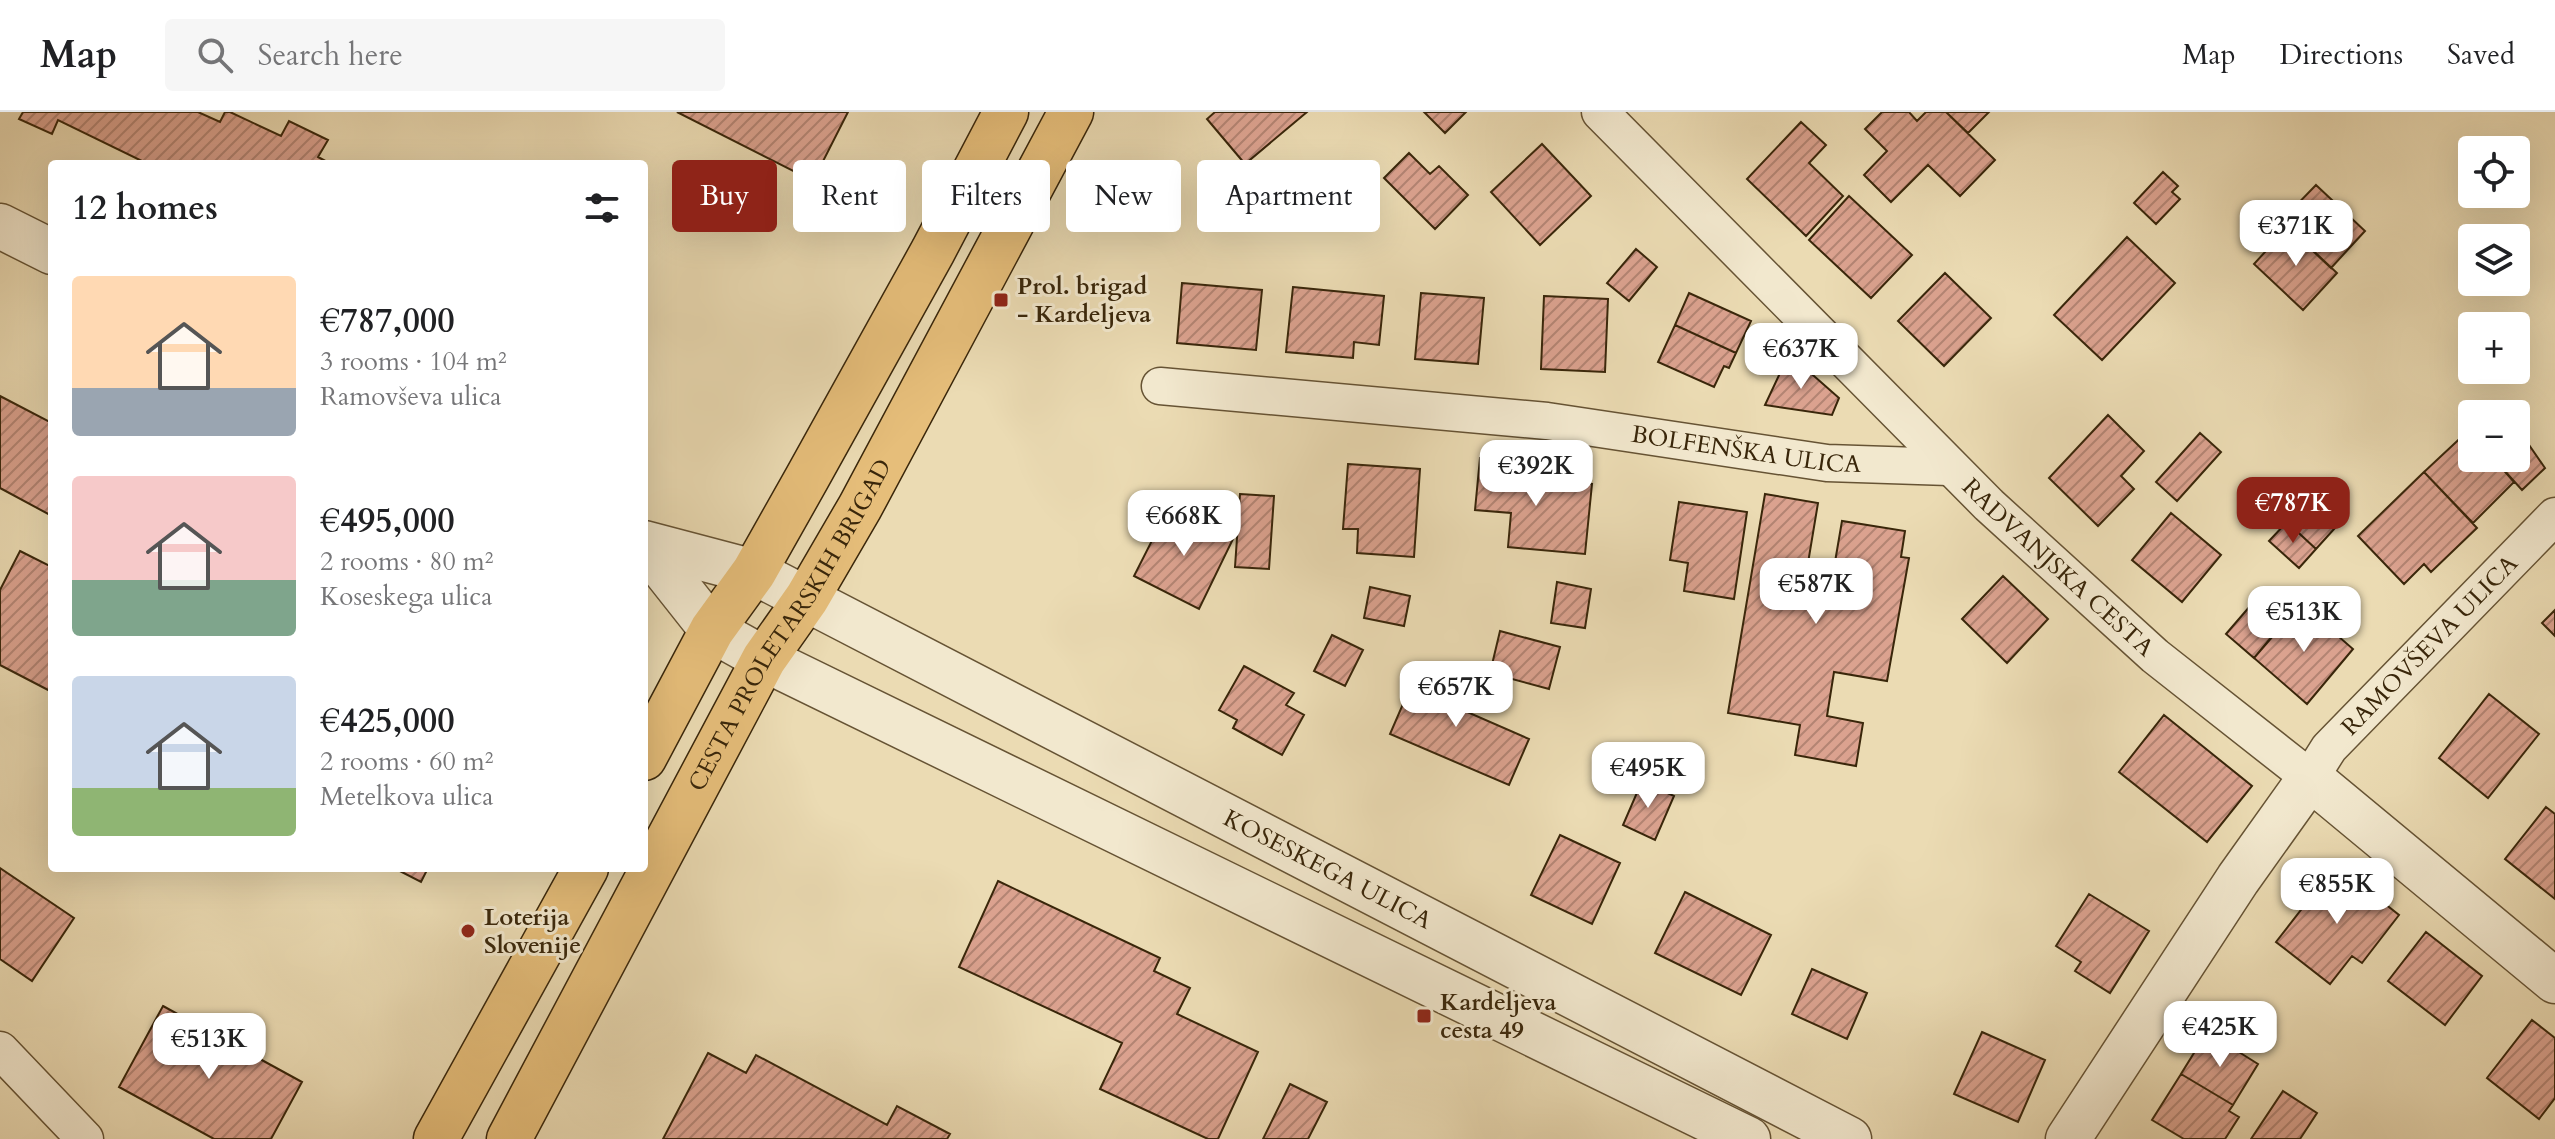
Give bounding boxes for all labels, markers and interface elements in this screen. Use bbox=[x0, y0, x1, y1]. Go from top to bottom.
search box bbox=[165, 19, 725, 91]
text: Map bbox=[40, 29, 117, 81]
icon: search bbox=[193, 33, 237, 77]
text: Search here bbox=[257, 35, 403, 76]
text: Map bbox=[2182, 36, 2236, 74]
text: Directions bbox=[2280, 36, 2403, 74]
text: Saved bbox=[2447, 36, 2515, 74]
map controls bbox=[2458, 136, 2530, 472]
button: locate bbox=[2458, 136, 2530, 208]
chip: Buy bbox=[672, 160, 777, 232]
chip: Rent bbox=[793, 160, 906, 232]
chip: Filters bbox=[922, 160, 1050, 232]
chip: New bbox=[1066, 160, 1181, 232]
chip: Apartment bbox=[1197, 160, 1380, 232]
text: 12 homes bbox=[72, 185, 218, 231]
icon: filters bbox=[580, 186, 624, 230]
pin: €371K bbox=[2240, 200, 2352, 268]
text: €371K bbox=[2258, 208, 2334, 243]
button: layers bbox=[2458, 224, 2530, 296]
place label: Prol. brigad - Kardeljeva bbox=[1017, 270, 1151, 331]
marker: Prol. brigad - Kardeljeva bbox=[992, 291, 1010, 309]
text: €787,000 bbox=[320, 298, 455, 344]
icon: home bbox=[136, 308, 232, 404]
button: + bbox=[2458, 312, 2530, 384]
pin: €637K bbox=[1745, 323, 1857, 391]
text: €637K bbox=[1763, 331, 1839, 366]
text: 3 rooms · 104 m² bbox=[320, 344, 507, 379]
text: Ramovševa ulica bbox=[320, 379, 502, 414]
button: − bbox=[2458, 400, 2530, 472]
street label: BOLFENŠKA ULICA bbox=[1629, 418, 1863, 481]
pin: €392K bbox=[1480, 440, 1592, 508]
text: €392K bbox=[1498, 448, 1574, 483]
street label: CESTA PROLETARSKIH BRIGAD bbox=[681, 453, 900, 797]
street label: RADVANJSKA CESTA bbox=[1954, 471, 2162, 665]
pin: €787K bbox=[2237, 477, 2349, 545]
text: €787K bbox=[2255, 485, 2331, 520]
pin: €668K bbox=[1128, 490, 1240, 558]
text: €495,000 bbox=[320, 498, 455, 544]
text: €668K bbox=[1146, 498, 1222, 533]
icon: home bbox=[136, 508, 232, 604]
text: 2 rooms · 80 m² bbox=[320, 544, 493, 579]
street label: RAMOVŠEVA ULICA bbox=[2334, 547, 2526, 743]
pin: €587K bbox=[1760, 558, 1872, 626]
text: €587K bbox=[1778, 566, 1854, 601]
text: Koseskega ulica bbox=[320, 579, 492, 614]
pin: €513K bbox=[2248, 586, 2360, 654]
text: €513K bbox=[2266, 594, 2342, 629]
pin: €657K bbox=[1400, 661, 1512, 729]
text: €657K bbox=[1418, 669, 1494, 704]
text: €425,000 bbox=[320, 698, 455, 744]
icon: home bbox=[136, 708, 232, 804]
pin: €495K bbox=[1592, 742, 1704, 810]
text: 2 rooms · 60 m² bbox=[320, 744, 493, 779]
text: €495K bbox=[1610, 750, 1686, 785]
text: Metelkova ulica bbox=[320, 779, 494, 814]
street label: KOSESKEGA ULICA bbox=[1218, 802, 1438, 938]
pin: €855K bbox=[2281, 858, 2393, 926]
text: €855K bbox=[2299, 866, 2375, 901]
place label: Loterija Slovenije bbox=[484, 901, 581, 962]
marker: Loterija Slovenije bbox=[459, 922, 477, 940]
place label: Kardeljeva cesta 49 bbox=[1440, 986, 1557, 1047]
pin: €425K bbox=[2164, 1001, 2276, 1069]
marker: Kardeljeva cesta 49 bbox=[1415, 1007, 1433, 1025]
text: €425K bbox=[2182, 1009, 2258, 1044]
pin: €513K bbox=[153, 1013, 265, 1081]
text: €513K bbox=[171, 1021, 247, 1056]

